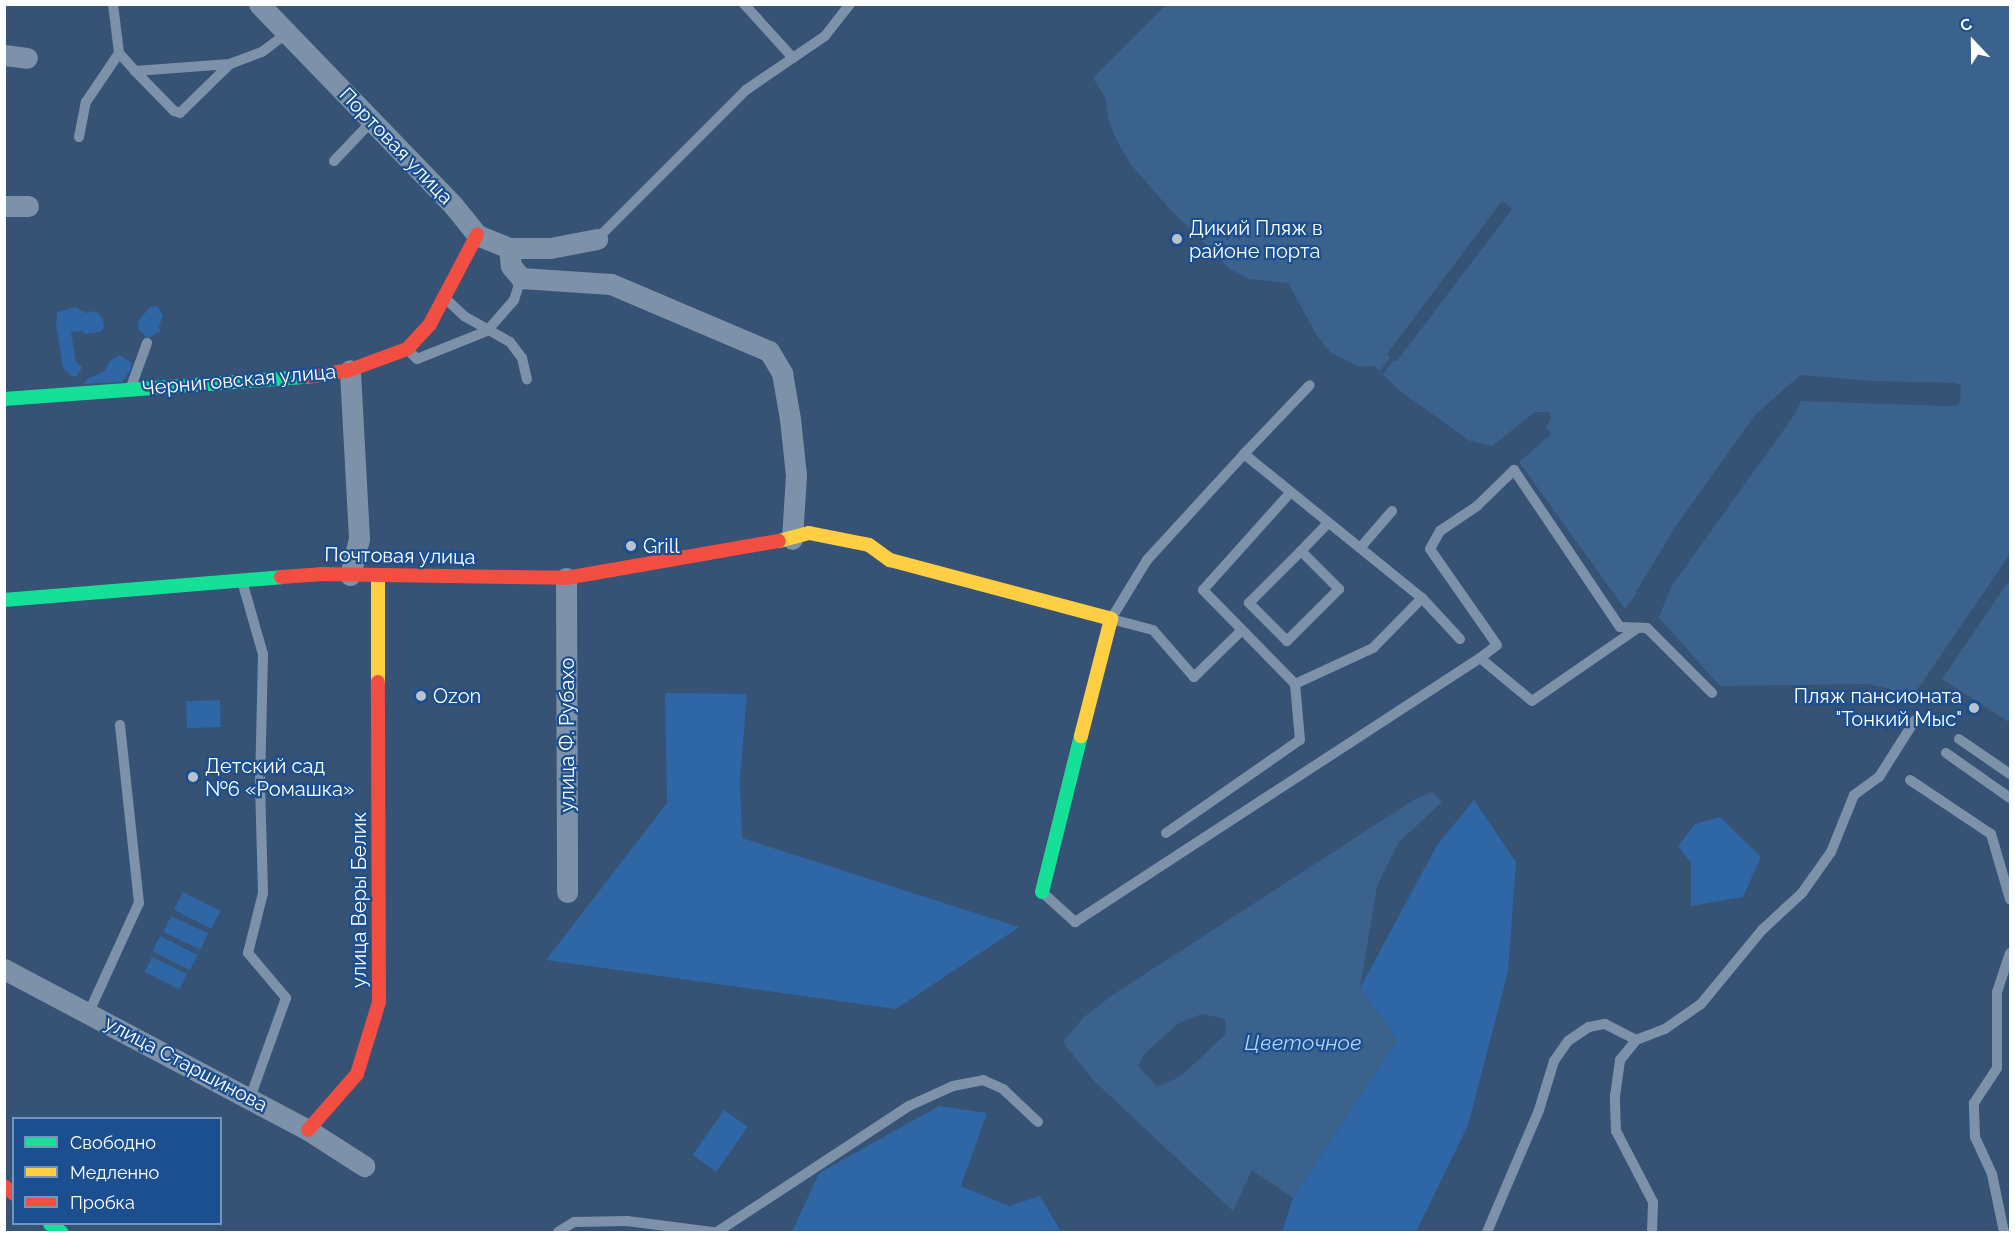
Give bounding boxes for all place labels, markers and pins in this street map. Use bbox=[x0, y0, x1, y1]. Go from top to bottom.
place label: Дикий Пляж в районе порта bbox=[1189, 216, 1323, 263]
marker: Дикий Пляж в районе порта bbox=[1170, 232, 1184, 246]
place label: Grill bbox=[643, 534, 680, 558]
marker: Grill bbox=[624, 539, 638, 553]
place label: Ozon bbox=[433, 684, 481, 708]
place label: Пляж пансионата "Тонкий Мыс" bbox=[1794, 684, 1962, 731]
marker: Ozon bbox=[414, 689, 428, 703]
marker: Пляж пансионата "Тонкий Мыс" bbox=[1967, 701, 1981, 715]
place label: Детский сад №6 «Ромашка» bbox=[205, 754, 354, 801]
marker: Детский сад №6 «Ромашка» bbox=[186, 770, 200, 784]

